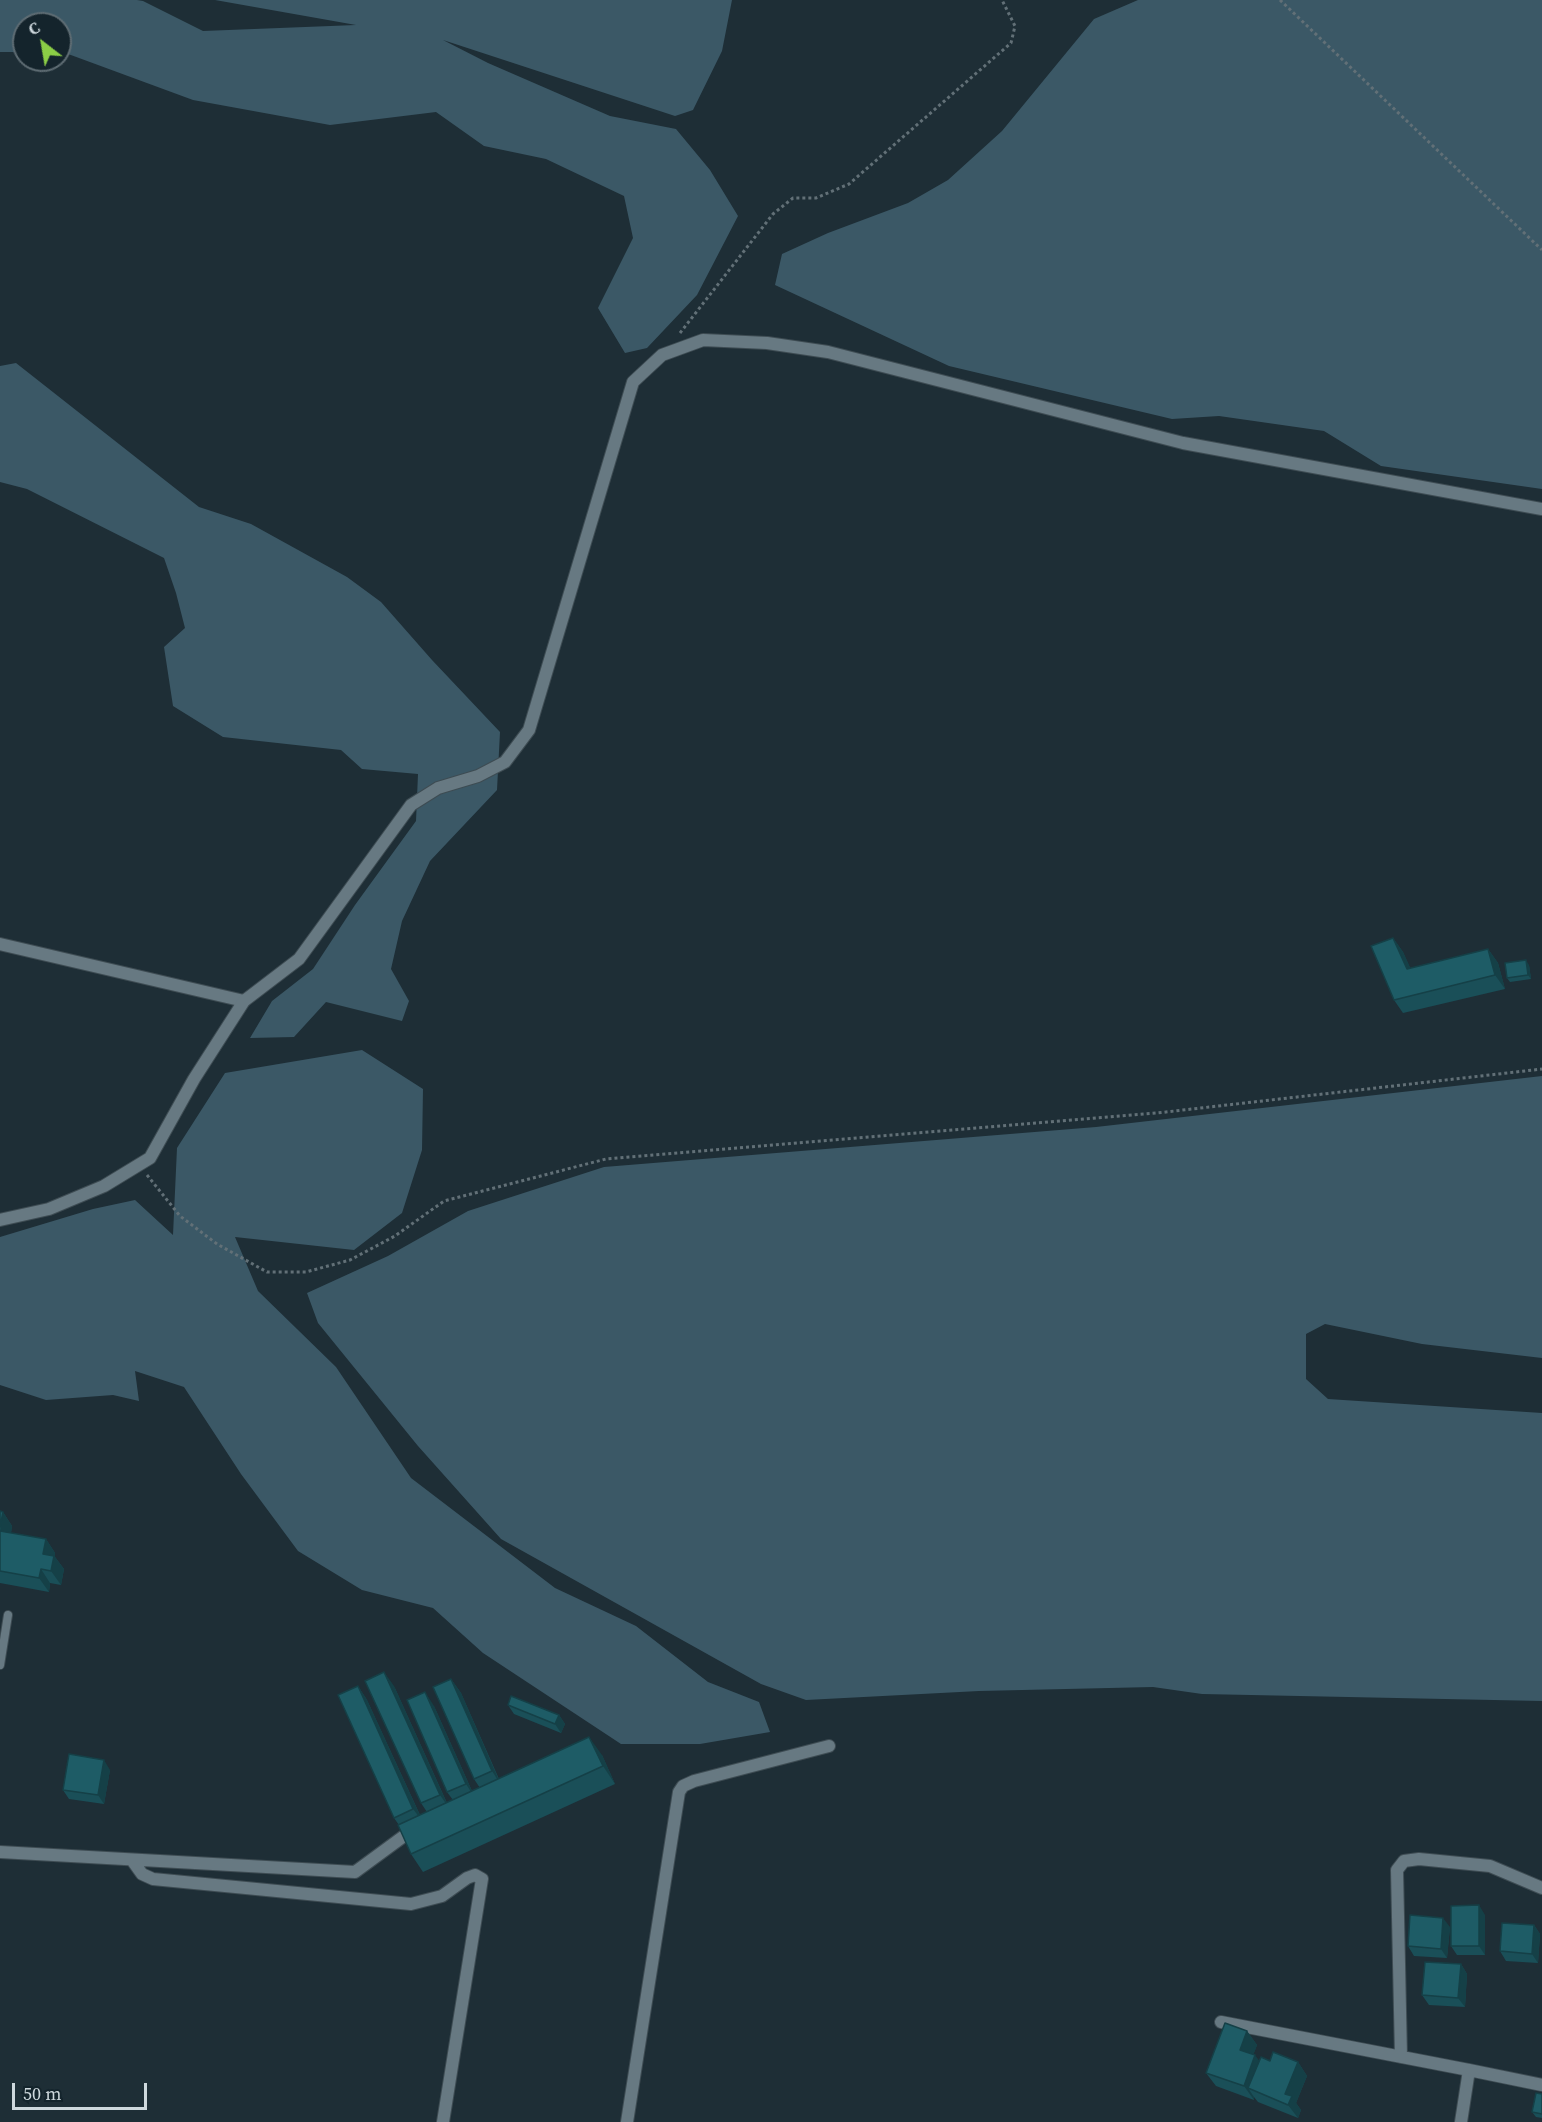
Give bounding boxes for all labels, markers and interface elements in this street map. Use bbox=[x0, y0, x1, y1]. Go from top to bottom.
north arrow bbox=[12, 12, 72, 72]
text: С bbox=[24, 16, 44, 40]
scale bar bbox=[15, 2071, 150, 2109]
text: 50 m bbox=[23, 2081, 61, 2106]

